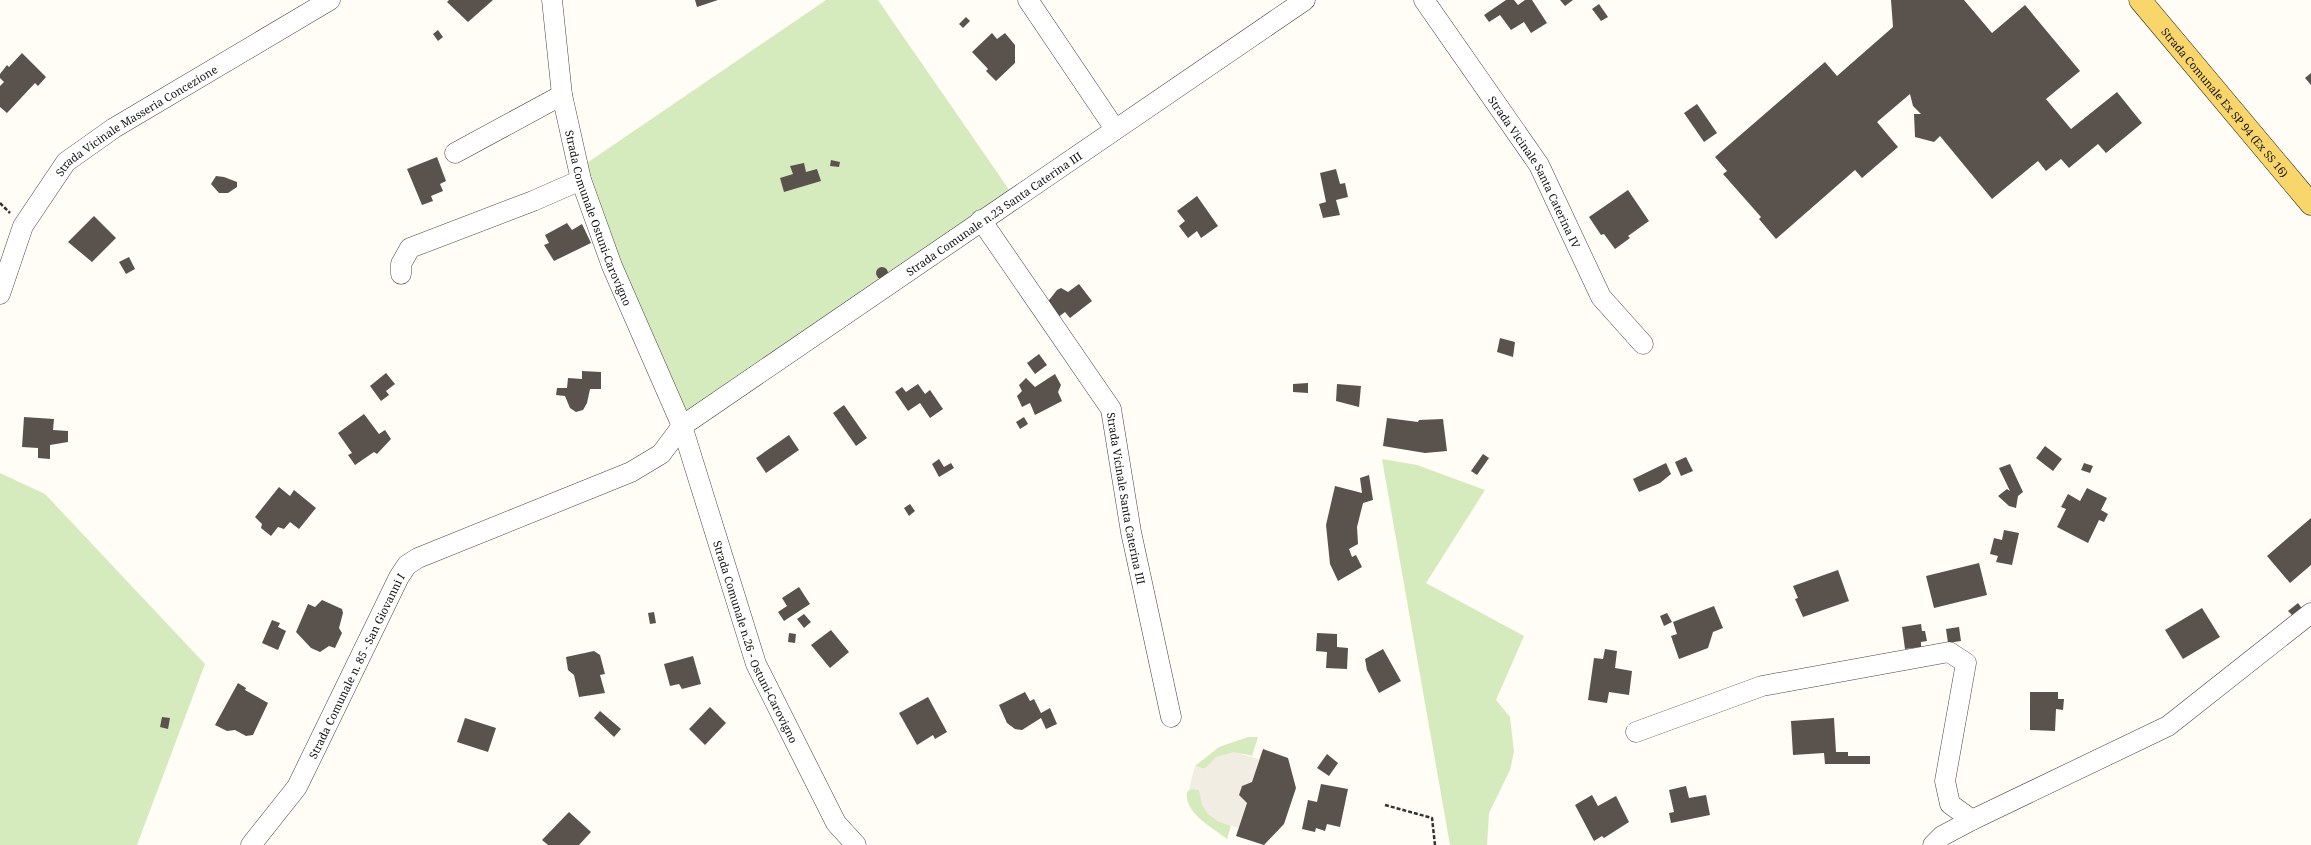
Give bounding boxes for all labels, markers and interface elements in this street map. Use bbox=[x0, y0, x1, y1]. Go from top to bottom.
street label: Strada Comunale Ex SP 94 (Ex SS 16) bbox=[2158, 24, 2293, 180]
street label: Strada Vicinale Masseria Concezione bbox=[51, 61, 220, 179]
street label: Strada Vicinale Santa Caterina IV bbox=[1485, 93, 1585, 251]
street label: Strada Comunale Ostuni-Carovigno bbox=[563, 129, 636, 308]
street label: Strada Comunale n.23 Santa Caterina III bbox=[903, 148, 1084, 278]
street label: Strada Vicinale Santa Caterina III bbox=[1104, 411, 1150, 586]
street label: Strada Comunale n.26 - Ostuni-Carovigno bbox=[711, 539, 802, 745]
street label: Strada Comunale n. 85 - San Giovanni I bbox=[305, 570, 407, 761]

